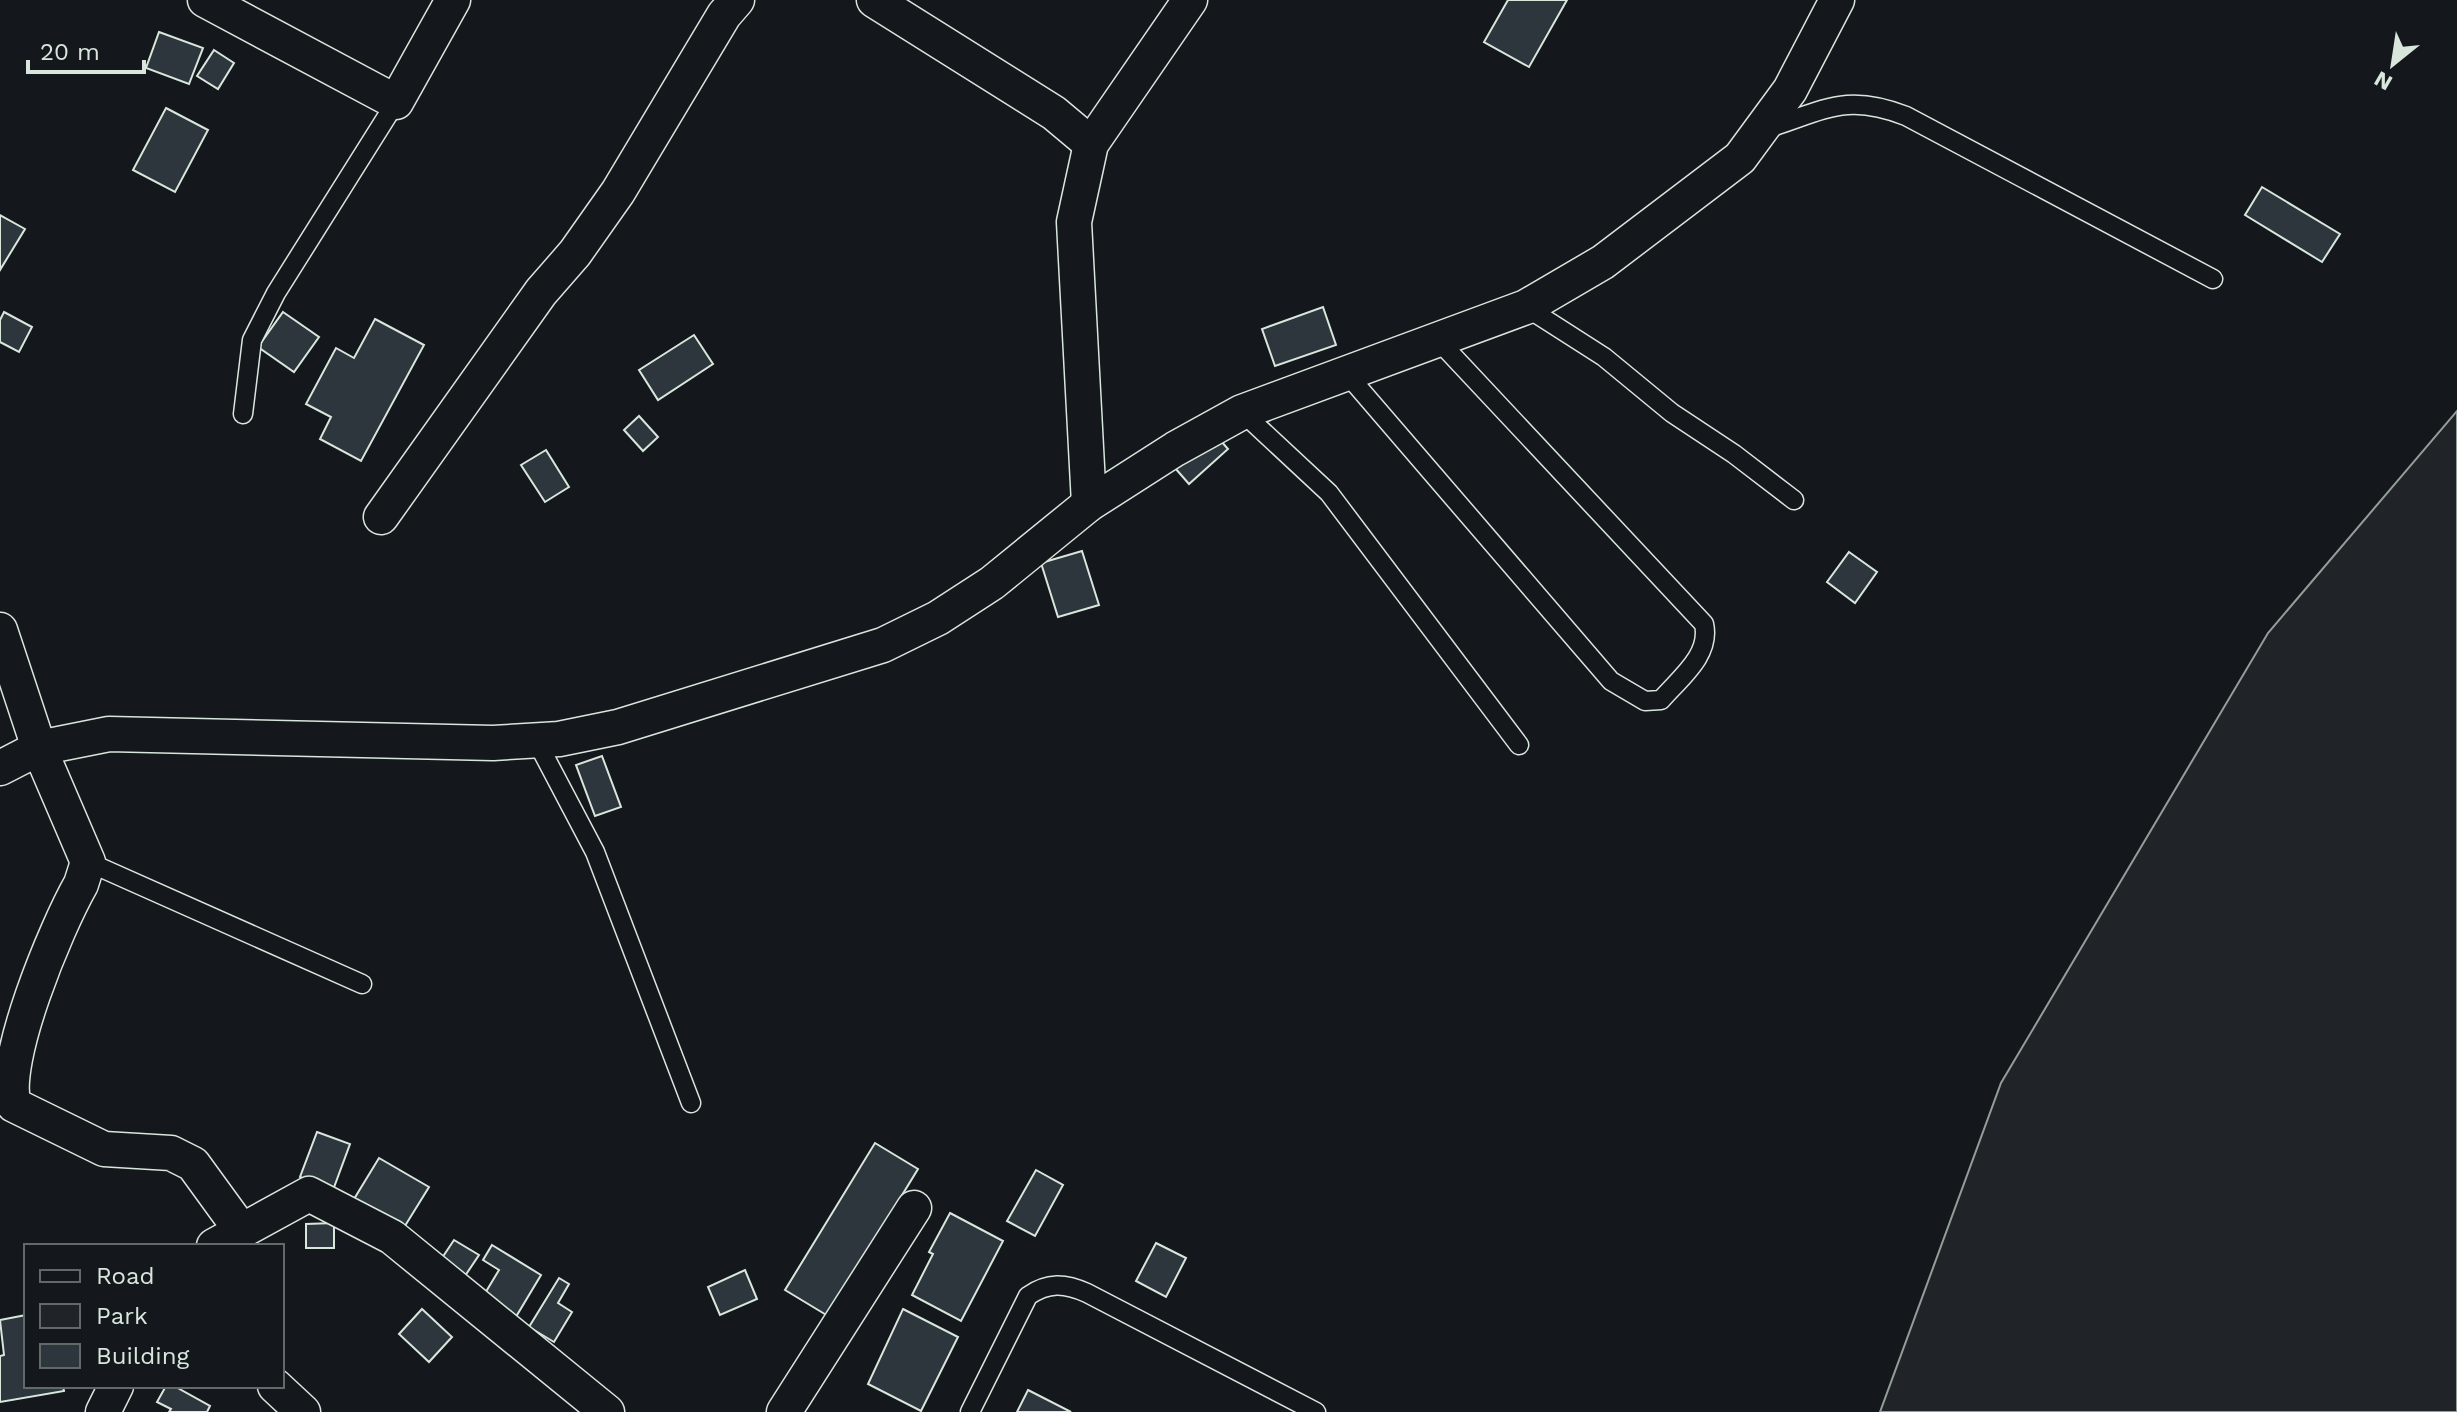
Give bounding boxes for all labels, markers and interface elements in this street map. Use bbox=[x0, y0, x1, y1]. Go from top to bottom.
scale bar bbox=[28, 24, 144, 74]
north arrow bbox=[2353, 24, 2433, 104]
text: 20 m bbox=[40, 38, 100, 66]
text: N bbox=[2370, 66, 2397, 96]
legend bbox=[24, 1244, 284, 1388]
text: Road bbox=[96, 1262, 155, 1290]
text: Park bbox=[96, 1302, 148, 1330]
text: Building bbox=[96, 1342, 189, 1370]

